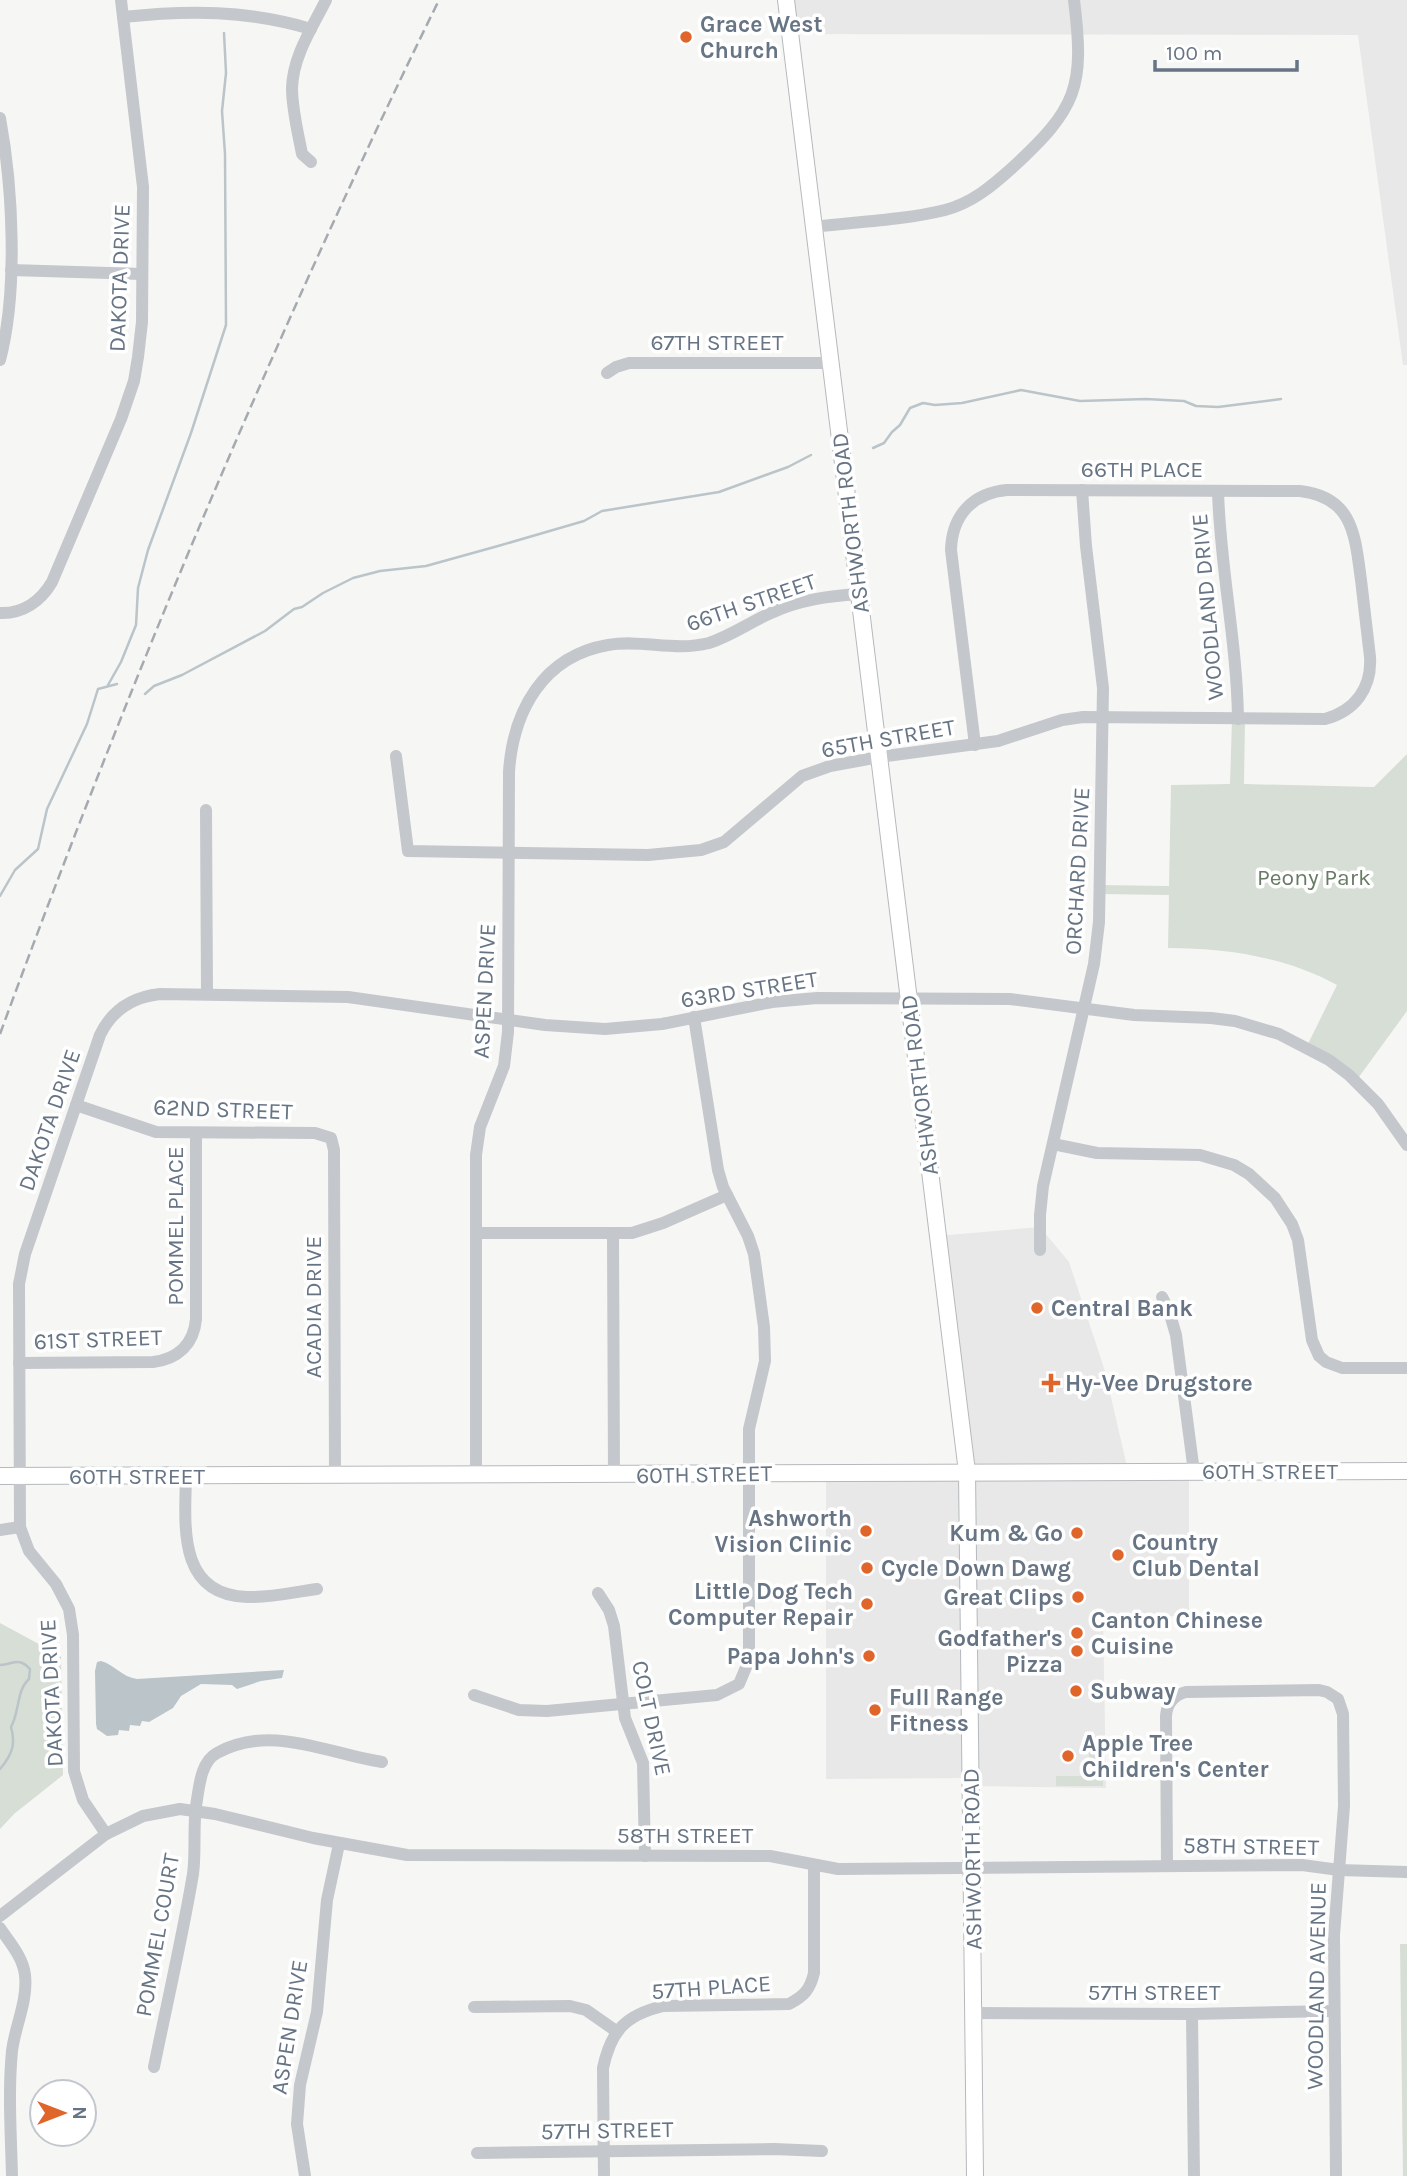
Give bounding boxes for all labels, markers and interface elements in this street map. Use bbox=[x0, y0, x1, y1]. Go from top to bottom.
place label: Grace West Church bbox=[700, 11, 822, 64]
scale bar bbox=[1155, 28, 1297, 72]
marker: Grace West Church bbox=[678, 29, 694, 45]
text: 100 m bbox=[1166, 41, 1223, 65]
street label: DAKOTA DRIVE bbox=[103, 204, 136, 352]
street label: 67TH STREET bbox=[650, 329, 784, 356]
street label: ASHWORTH ROAD bbox=[826, 431, 875, 615]
street label: 66TH PLACE bbox=[1081, 456, 1203, 483]
street label: WOODLAND DRIVE bbox=[1186, 512, 1229, 701]
street label: 66TH STREET bbox=[683, 567, 820, 637]
street label: 65TH STREET bbox=[819, 713, 958, 764]
street label: ORCHARD DRIVE bbox=[1060, 786, 1095, 956]
park label: Peony Park bbox=[1257, 864, 1371, 891]
street label: ASPEN DRIVE bbox=[467, 923, 502, 1059]
street label: 63RD STREET bbox=[679, 965, 820, 1014]
street label: ASHWORTH ROAD bbox=[895, 993, 944, 1177]
street label: DAKOTA DRIVE bbox=[13, 1046, 86, 1195]
street label: 62ND STREET bbox=[153, 1094, 294, 1125]
street label: POMMEL PLACE bbox=[162, 1146, 189, 1306]
street label: ACADIA DRIVE bbox=[300, 1236, 327, 1378]
place label: Central Bank bbox=[1051, 1295, 1193, 1322]
marker: Central Bank bbox=[1029, 1300, 1045, 1316]
street label: 61ST STREET bbox=[33, 1324, 163, 1355]
place label: Hy-Vee Drugstore bbox=[1065, 1370, 1253, 1397]
marker: Hy-Vee Drugstore bbox=[1043, 1375, 1059, 1391]
street label: 60TH STREET bbox=[1202, 1458, 1338, 1485]
street label: 60TH STREET bbox=[636, 1460, 773, 1489]
street label: 60TH STREET bbox=[69, 1463, 205, 1490]
place label: Ashworth Vision Clinic bbox=[715, 1505, 852, 1558]
place label: Kum & Go bbox=[949, 1520, 1063, 1547]
marker: Ashworth Vision Clinic bbox=[858, 1523, 874, 1539]
marker: Kum & Go bbox=[1069, 1525, 1085, 1541]
place label: Country Club Dental bbox=[1132, 1529, 1260, 1582]
marker: Country Club Dental bbox=[1110, 1547, 1126, 1563]
place label: Cycle Down Dawg bbox=[881, 1555, 1071, 1582]
marker: Cycle Down Dawg bbox=[859, 1560, 875, 1576]
place label: Little Dog Tech Computer Repair bbox=[668, 1578, 853, 1631]
place label: Great Clips bbox=[944, 1584, 1064, 1611]
marker: Great Clips bbox=[1070, 1589, 1086, 1605]
marker: Little Dog Tech Computer Repair bbox=[859, 1596, 875, 1612]
place label: Canton Chinese Cuisine bbox=[1091, 1607, 1263, 1660]
street label: DAKOTA DRIVE bbox=[34, 1618, 69, 1768]
place label: Godfather's Pizza bbox=[938, 1625, 1063, 1678]
marker: Canton Chinese Cuisine bbox=[1069, 1625, 1085, 1641]
place label: Papa John's bbox=[727, 1643, 855, 1670]
marker: Godfather's Pizza bbox=[1069, 1643, 1085, 1659]
marker: Papa John's bbox=[861, 1648, 877, 1664]
street label: COLT DRIVE bbox=[626, 1658, 677, 1778]
place label: Subway bbox=[1090, 1678, 1176, 1705]
marker: Subway bbox=[1068, 1683, 1084, 1699]
place label: Full Range Fitness bbox=[889, 1684, 1003, 1737]
marker: Full Range Fitness bbox=[867, 1702, 883, 1718]
place label: Apple Tree Children's Center bbox=[1082, 1730, 1269, 1783]
marker: Apple Tree Children's Center bbox=[1060, 1748, 1076, 1764]
street label: ASHWORTH ROAD bbox=[957, 1768, 988, 1950]
street label: 58TH STREET bbox=[617, 1822, 754, 1849]
street label: 58TH STREET bbox=[1183, 1832, 1320, 1861]
street label: POMMEL COURT bbox=[130, 1851, 185, 2019]
street label: WOODLAND AVENUE bbox=[1301, 1882, 1332, 2090]
street label: ASPEN DRIVE bbox=[266, 1958, 313, 2096]
street label: 57TH PLACE bbox=[650, 1970, 772, 2005]
street label: 57TH STREET bbox=[1088, 1979, 1221, 2006]
north arrow bbox=[28, 2078, 98, 2148]
text: N bbox=[68, 2106, 90, 2120]
street label: 57TH STREET bbox=[540, 2116, 674, 2145]

